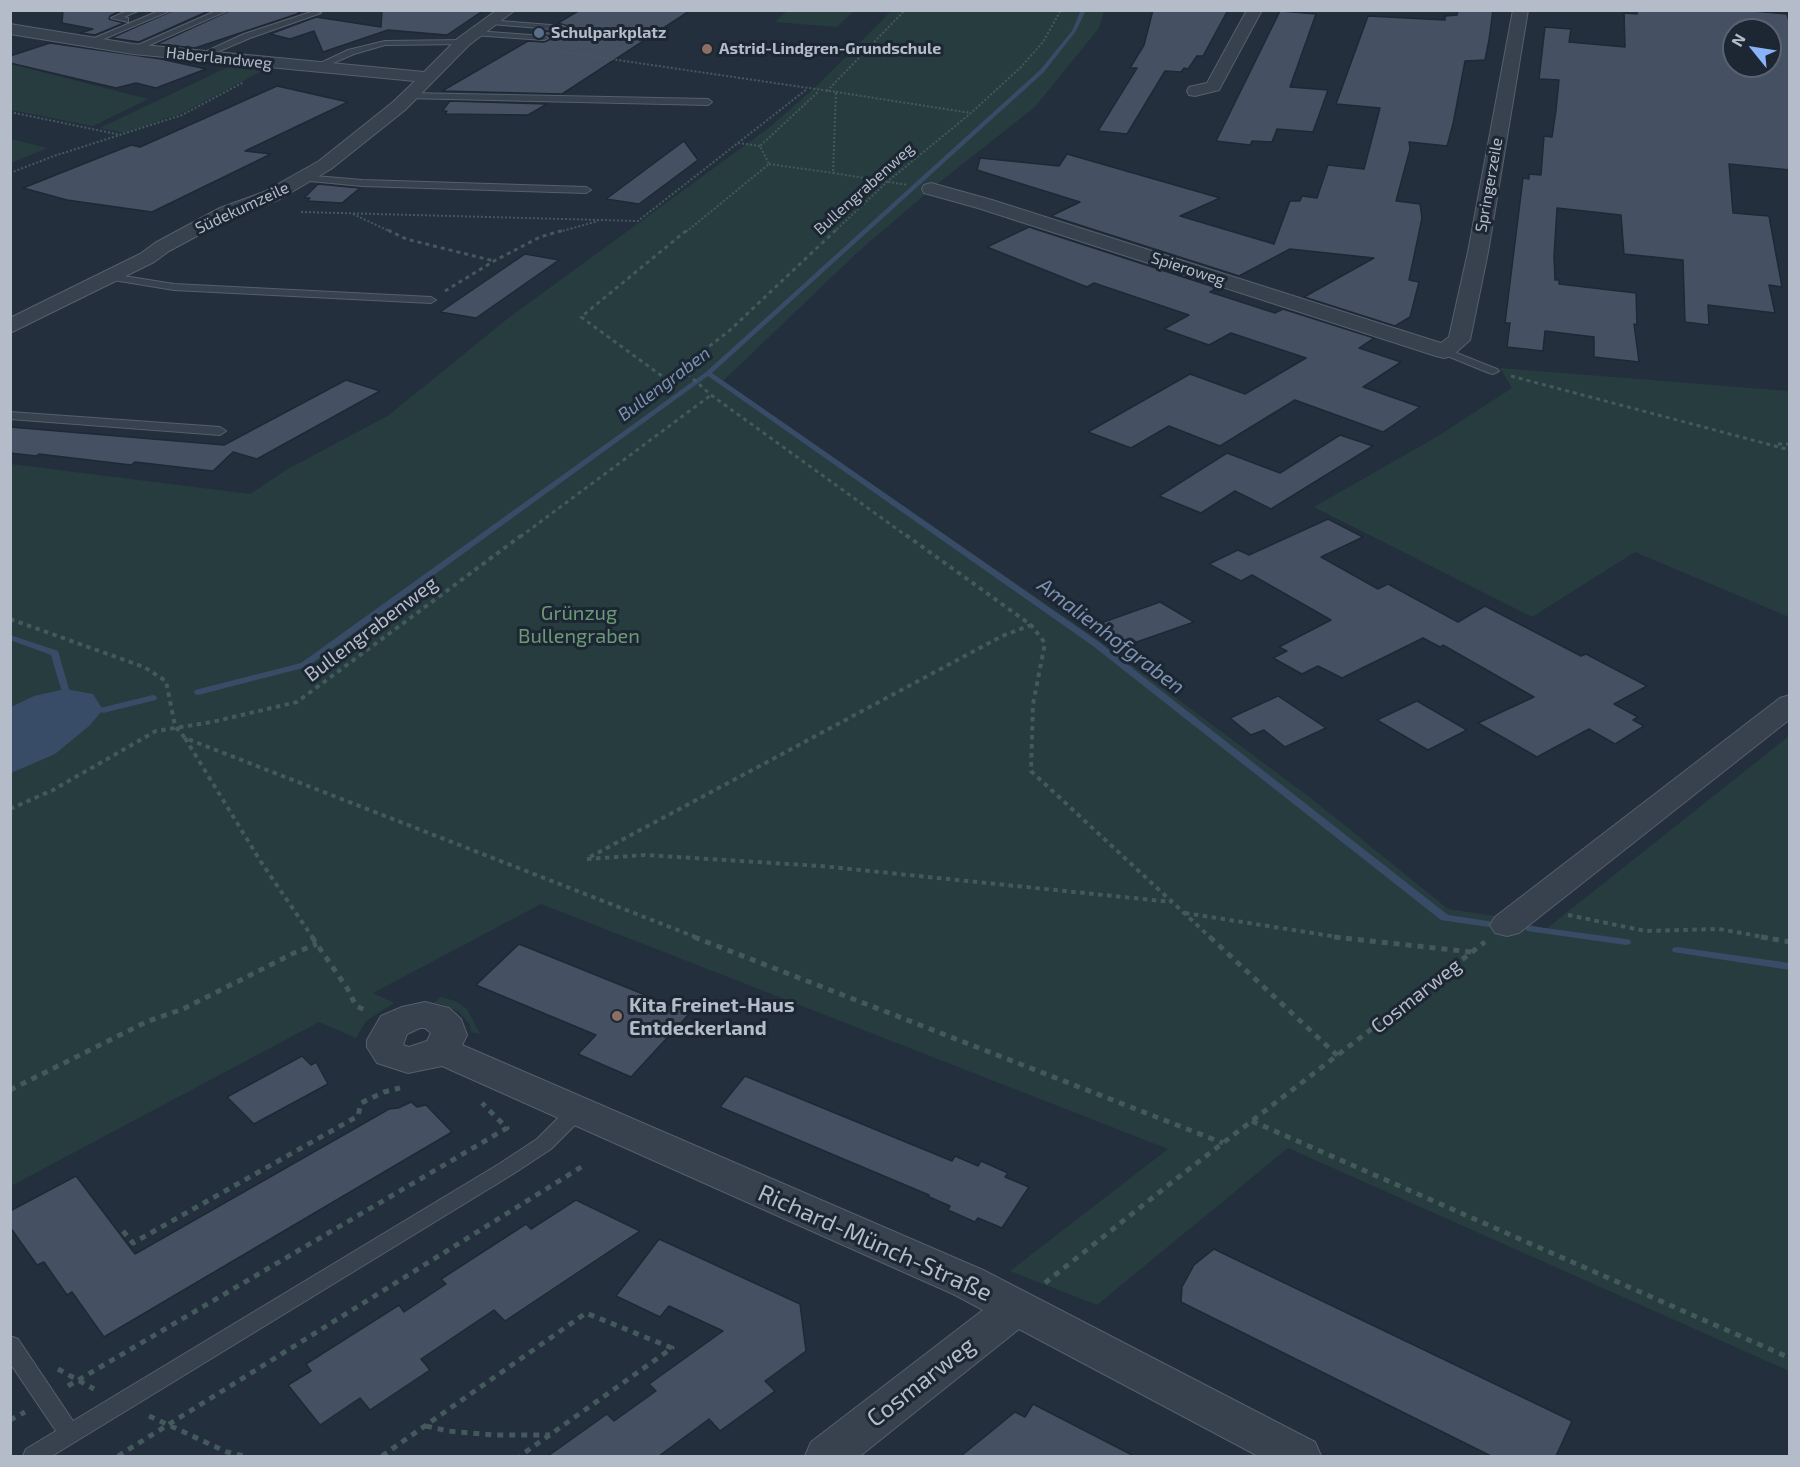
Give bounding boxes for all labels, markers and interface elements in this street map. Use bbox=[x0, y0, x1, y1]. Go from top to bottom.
north arrow bbox=[1722, 18, 1782, 78]
place label: Schulparkplatz bbox=[551, 23, 666, 43]
marker: Schulparkplatz bbox=[532, 26, 546, 40]
text: N bbox=[1727, 30, 1749, 50]
place label: Astrid-Lindgren-Grundschule bbox=[719, 39, 941, 59]
marker: Astrid-Lindgren-Grundschule bbox=[700, 42, 714, 56]
street label: Haberlandweg bbox=[165, 43, 273, 73]
street label: Springerzeile bbox=[1471, 136, 1507, 234]
street label: Bullengrabenweg bbox=[810, 139, 918, 239]
street label: Südekumzeile bbox=[192, 178, 292, 238]
street label: Spieroweg bbox=[1149, 248, 1227, 290]
water label: Bullengraben bbox=[614, 342, 714, 426]
street label: Bullengrabenweg bbox=[300, 571, 442, 687]
water label: Amalienhofgraben bbox=[1033, 573, 1189, 699]
park label: Grünzug Bullengraben bbox=[518, 601, 640, 648]
street label: Cosmarweg bbox=[1366, 953, 1466, 1039]
place label: Kita Freinet-Haus Entdeckerland bbox=[629, 993, 795, 1040]
marker: Kita Freinet-Haus Entdeckerland bbox=[610, 1009, 624, 1023]
street label: Richard-Münch-Straße bbox=[754, 1178, 996, 1308]
street label: Cosmarweg bbox=[861, 1331, 981, 1433]

